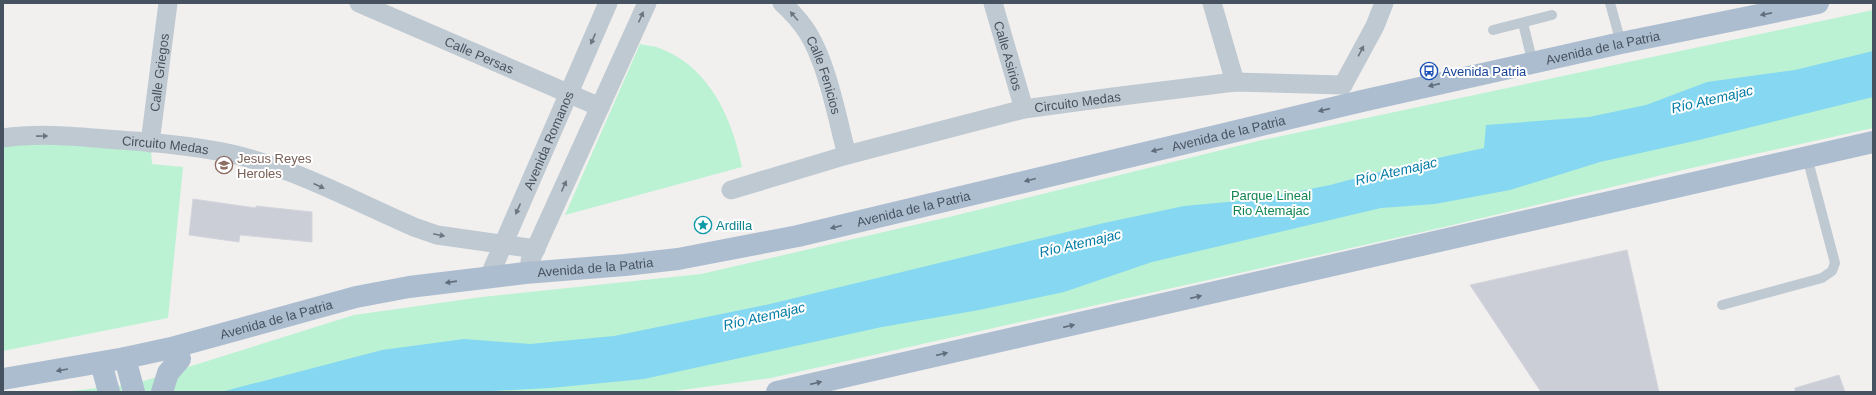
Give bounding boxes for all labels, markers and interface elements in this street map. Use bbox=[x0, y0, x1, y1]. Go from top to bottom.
one-way arrow bbox=[790, 10, 799, 21]
one-way arrow bbox=[638, 11, 644, 23]
one-way arrow bbox=[1760, 11, 1773, 17]
street label: Calle Asirios bbox=[991, 19, 1026, 93]
street label: Avenida de la Patria bbox=[1544, 28, 1662, 67]
street label: Calle Griegos bbox=[147, 32, 172, 113]
street label: Calle Persas bbox=[442, 33, 517, 77]
one-way arrow bbox=[589, 33, 595, 45]
street label: Calle Fenicios bbox=[804, 33, 844, 116]
one-way arrow bbox=[1358, 45, 1365, 57]
bus stop icon: Avenida Patria bbox=[1419, 61, 1439, 81]
place label: Avenida Patria bbox=[1442, 64, 1527, 79]
water label: Río Atemajac bbox=[1670, 82, 1754, 116]
one-way arrow bbox=[1428, 83, 1440, 89]
street label: Avenida Romanos bbox=[520, 88, 577, 192]
street label: Circuito Medas bbox=[1033, 89, 1122, 115]
one-way arrow bbox=[1318, 108, 1330, 114]
street label: Avenida de la Patria bbox=[1170, 112, 1287, 154]
one-way arrow bbox=[36, 132, 48, 139]
street label: Circuito Medas bbox=[121, 133, 210, 157]
one-way arrow bbox=[1150, 147, 1162, 153]
place label: Jesus Reyes Heroles bbox=[237, 151, 312, 181]
water label: Río Atemajac bbox=[1354, 154, 1438, 188]
school or university icon: Jesus Reyes Heroles bbox=[214, 155, 234, 175]
one-way arrow bbox=[1024, 178, 1036, 184]
one-way arrow bbox=[561, 181, 567, 192]
one-way arrow bbox=[314, 183, 326, 189]
street label: Avenida de la Patria bbox=[855, 187, 972, 229]
park label: Parque Lineal Rio Atemajac bbox=[1231, 188, 1311, 218]
one-way arrow bbox=[515, 204, 521, 215]
place icon: Ardilla bbox=[693, 215, 713, 235]
place label: Ardilla bbox=[716, 218, 753, 233]
one-way arrow bbox=[829, 225, 842, 231]
water label: Río Atemajac bbox=[1038, 226, 1122, 260]
one-way arrow bbox=[433, 232, 446, 238]
street label: Avenida de la Patria bbox=[537, 254, 655, 279]
one-way arrow bbox=[445, 279, 457, 285]
one-way arrow bbox=[1190, 293, 1202, 299]
street label: Avenida de la Patria bbox=[218, 296, 335, 342]
water label: Río Atemajac bbox=[722, 299, 806, 333]
one-way arrow bbox=[1063, 322, 1075, 328]
one-way arrow bbox=[936, 351, 948, 357]
one-way arrow bbox=[56, 367, 68, 373]
one-way arrow bbox=[809, 380, 822, 386]

